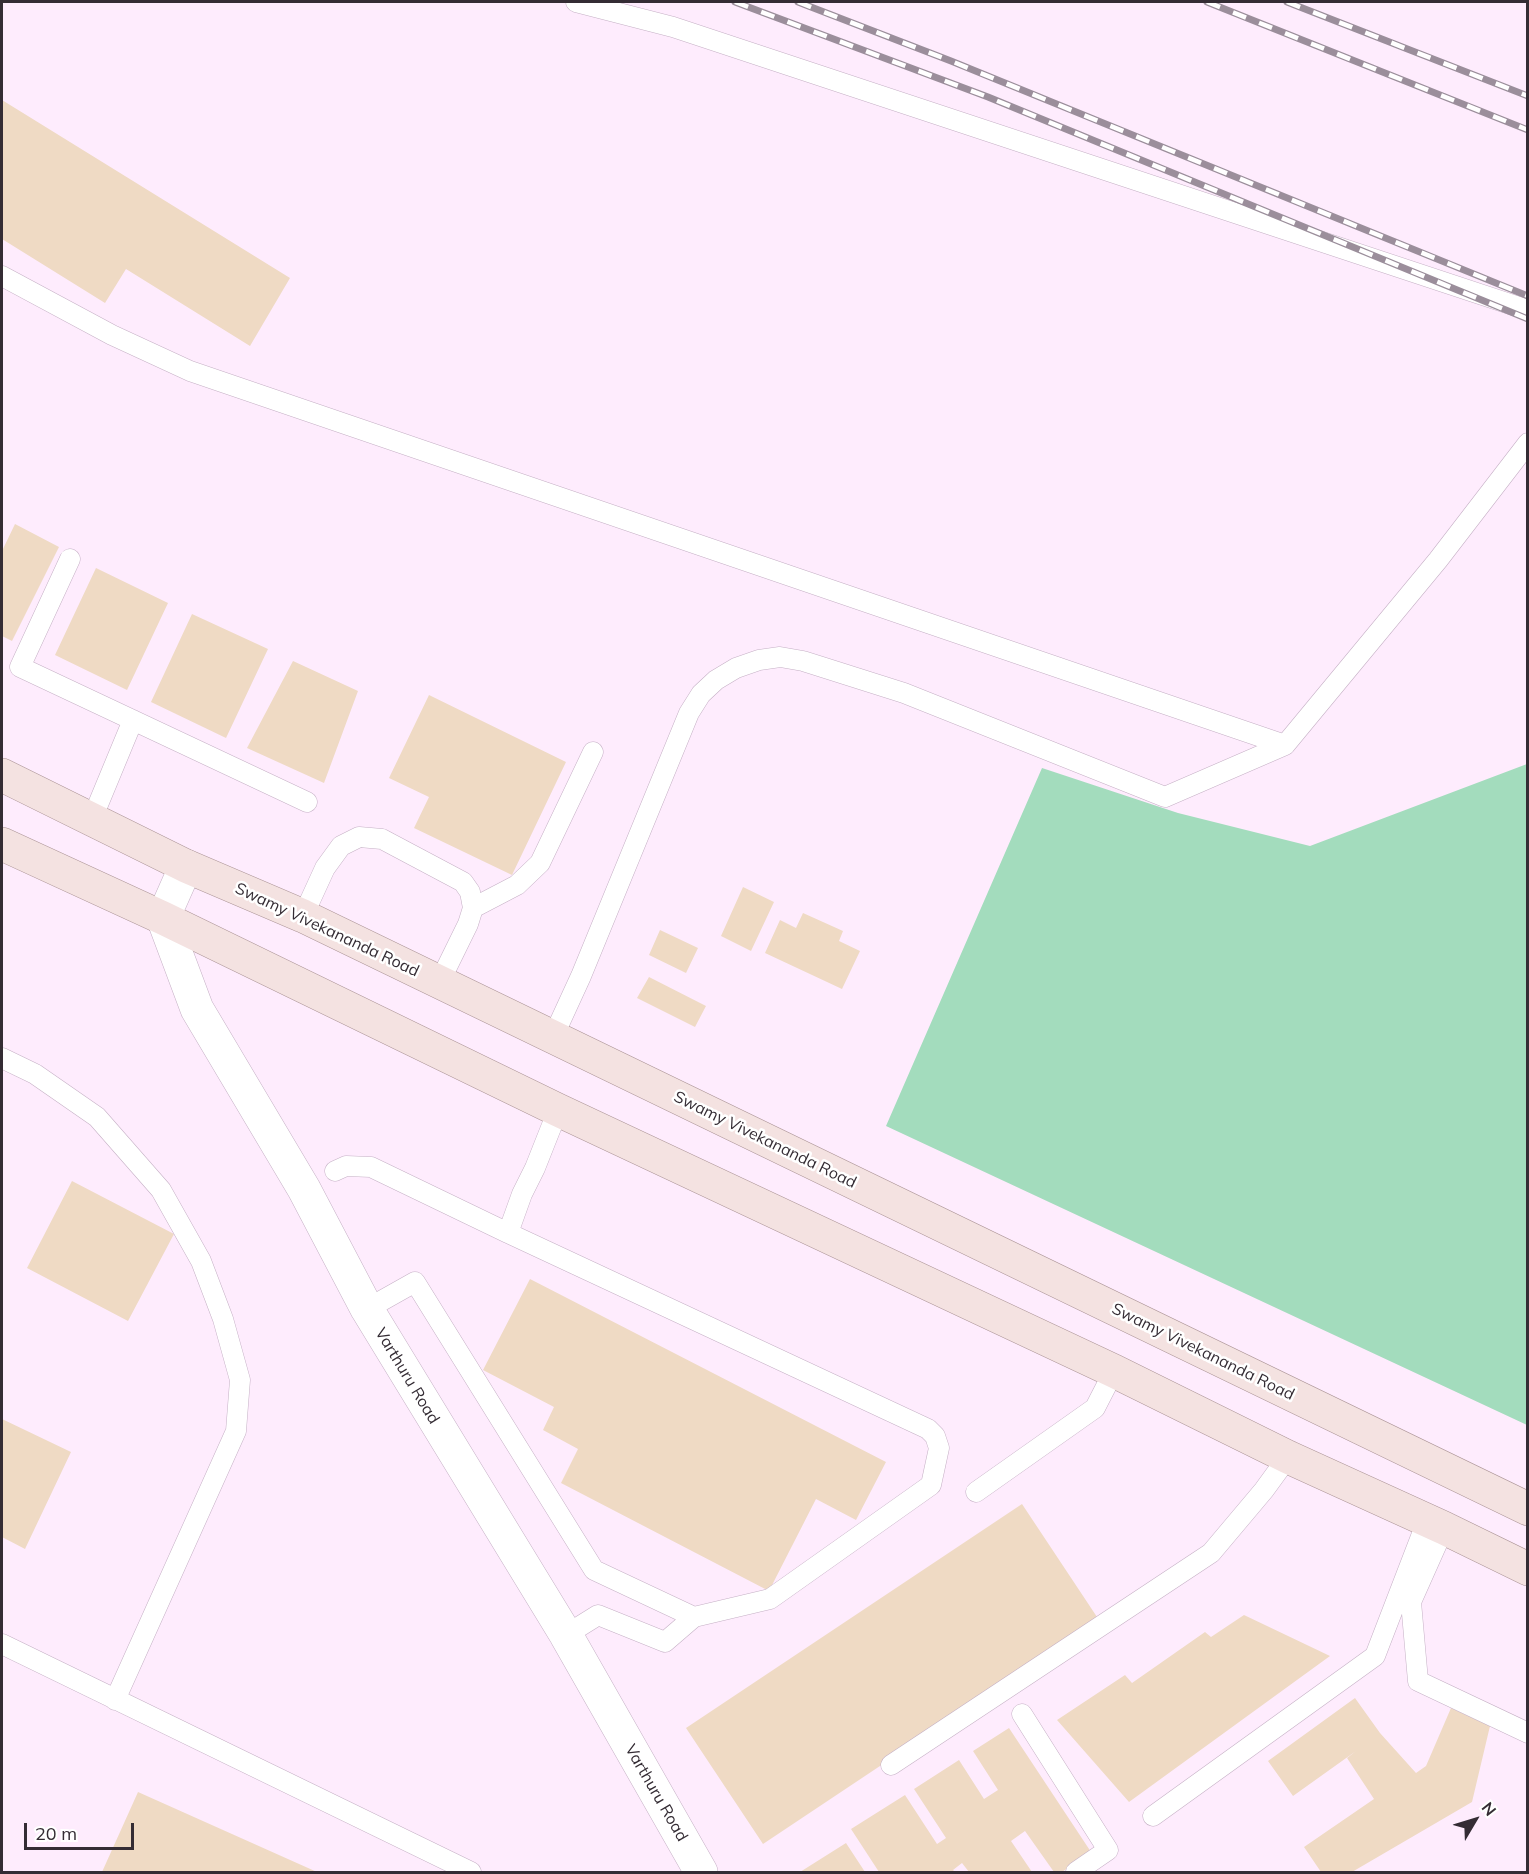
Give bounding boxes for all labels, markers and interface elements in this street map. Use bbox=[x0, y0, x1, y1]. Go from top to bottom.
street label: Swamy Vivekananda Road bbox=[232, 879, 422, 981]
street label: Swamy Vivekananda Road bbox=[671, 1087, 859, 1193]
street label: Swamy Vivekananda Road bbox=[1109, 1299, 1297, 1405]
street label: Varthuru Road bbox=[371, 1324, 443, 1428]
street label: Varthuru Road bbox=[621, 1741, 691, 1845]
north arrow bbox=[1445, 1790, 1505, 1850]
text: N bbox=[1478, 1798, 1501, 1820]
scale bar bbox=[27, 1811, 136, 1849]
text: 20 m bbox=[35, 1822, 77, 1845]

